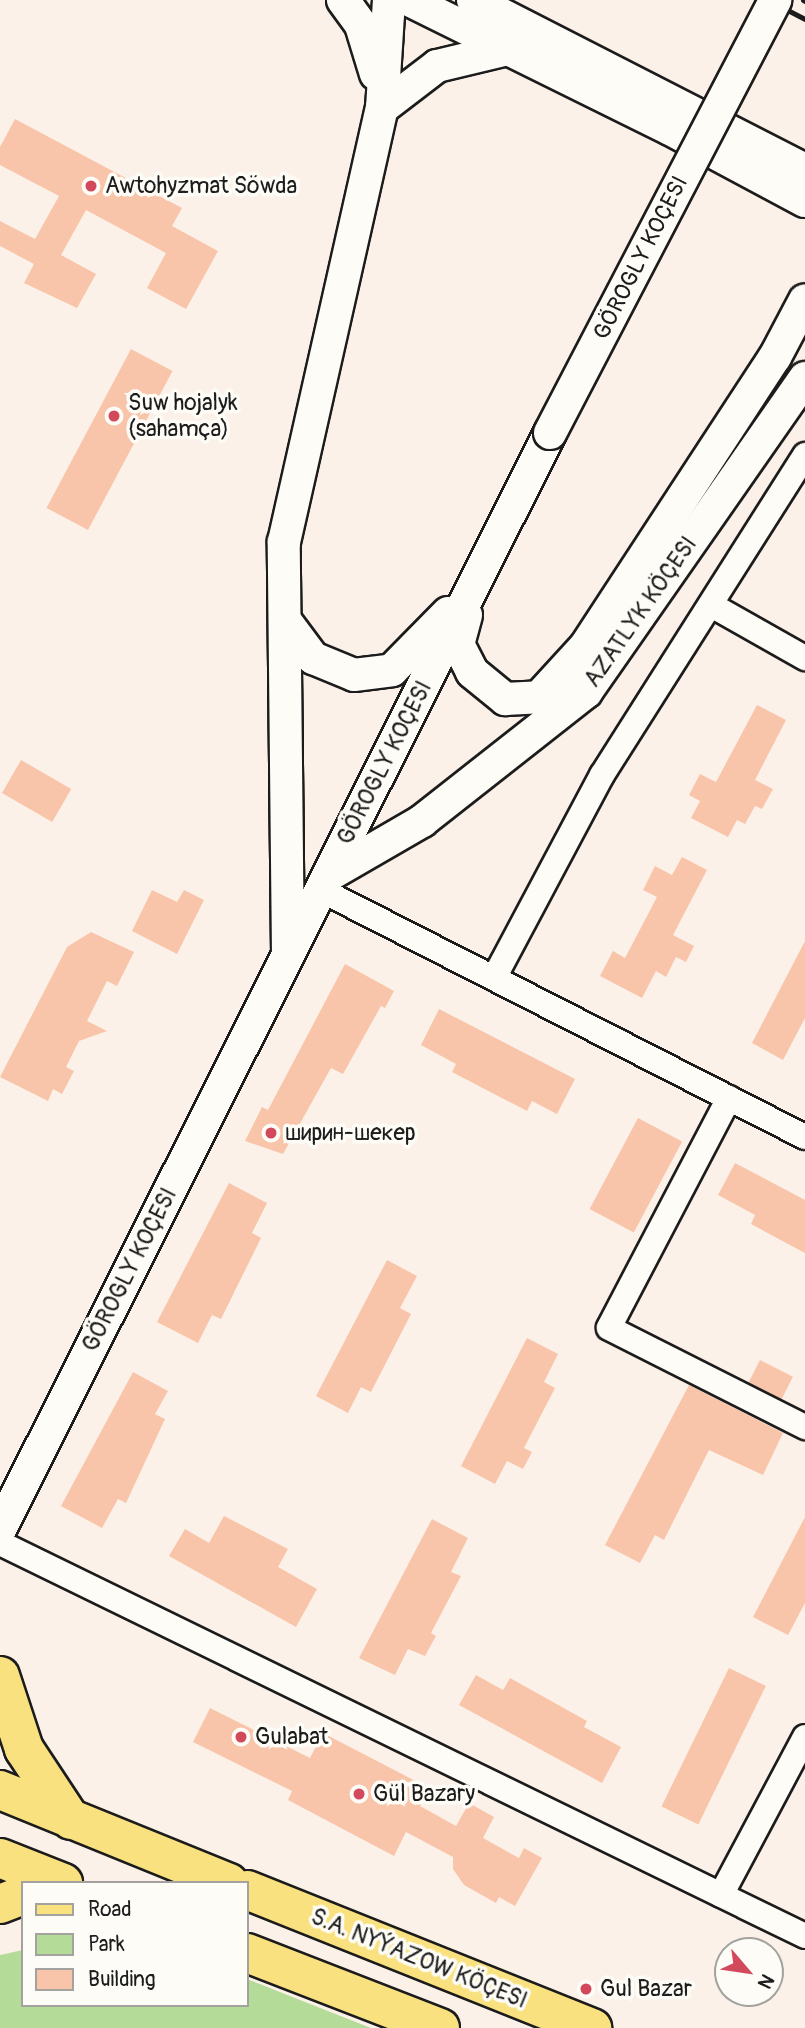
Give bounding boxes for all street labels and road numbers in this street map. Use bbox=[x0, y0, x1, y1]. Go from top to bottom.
street label: GÖROGLY KOÇESI bbox=[588, 172, 694, 344]
street label: AZATLYK KÖÇESI bbox=[579, 531, 703, 693]
street label: GÖROGLY KOÇESI bbox=[332, 677, 438, 849]
street label: GÖROGLY KOÇESI bbox=[77, 1184, 183, 1356]
street label: S.A. NYÝAZOW KÖÇESI bbox=[307, 1903, 531, 2015]

